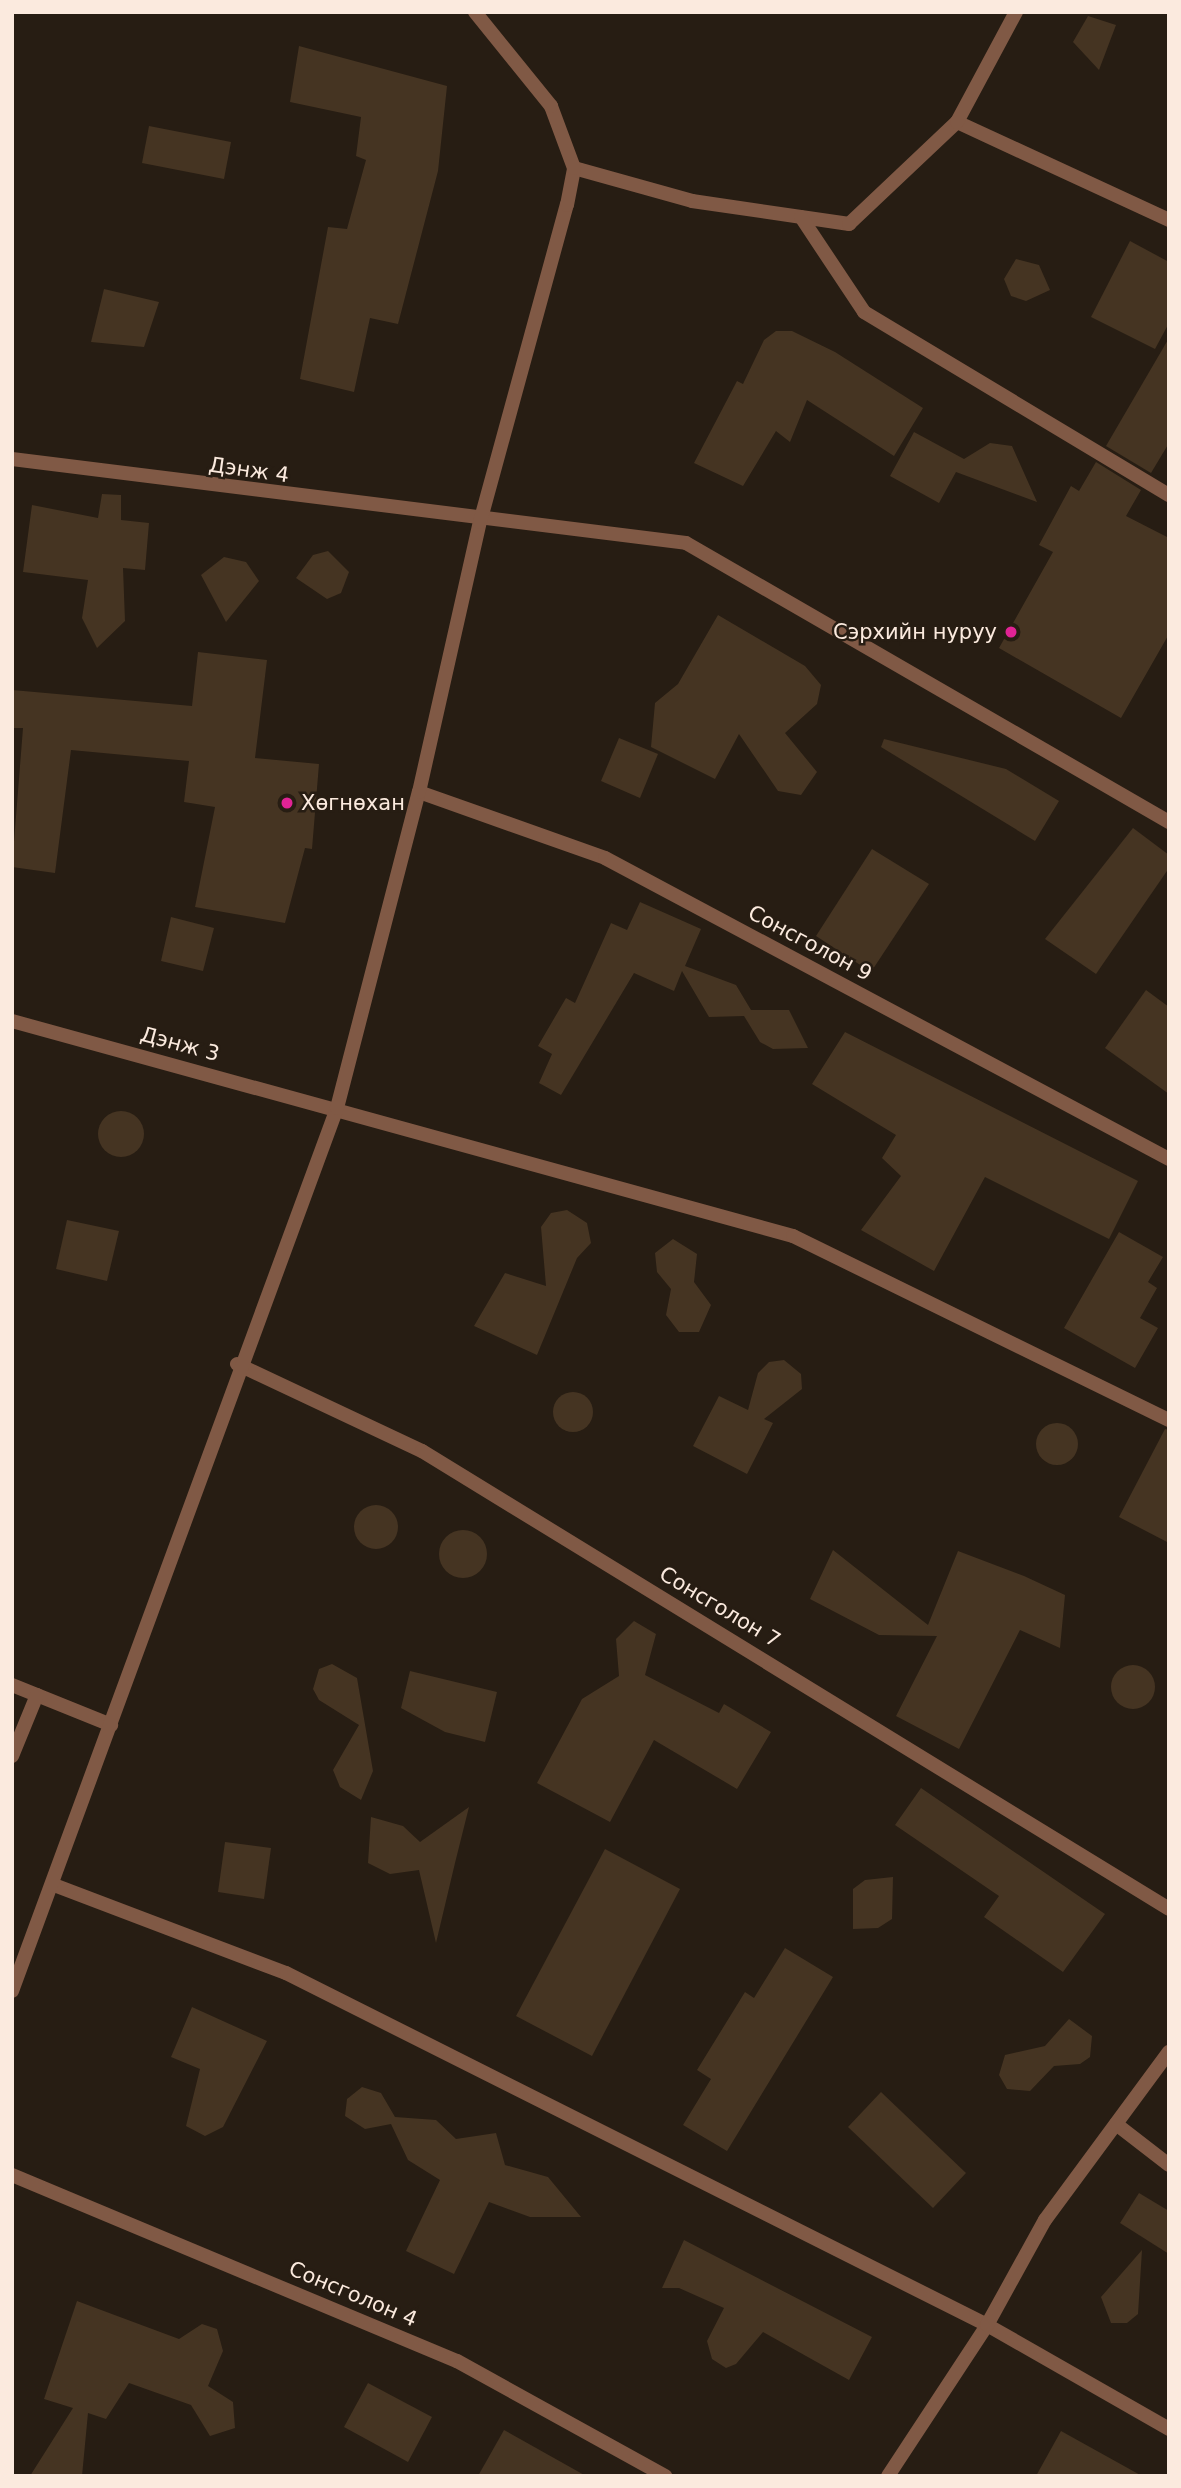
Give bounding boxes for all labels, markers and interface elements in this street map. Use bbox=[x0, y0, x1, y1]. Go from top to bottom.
street label: Дэнж 4 bbox=[207, 452, 291, 488]
place label: Сэрхийн нуруу bbox=[833, 619, 997, 645]
marker: Сэрхийн нуруу bbox=[1003, 624, 1019, 640]
place label: Хөгнөхан bbox=[301, 790, 405, 816]
marker: Хөгнөхан bbox=[279, 795, 295, 811]
street label: Сонсголон 9 bbox=[744, 900, 876, 986]
street label: Дэнж 3 bbox=[138, 1021, 222, 1067]
street label: Сонсголон 7 bbox=[655, 1561, 785, 1653]
street label: Сонсголон 4 bbox=[285, 2256, 421, 2332]

